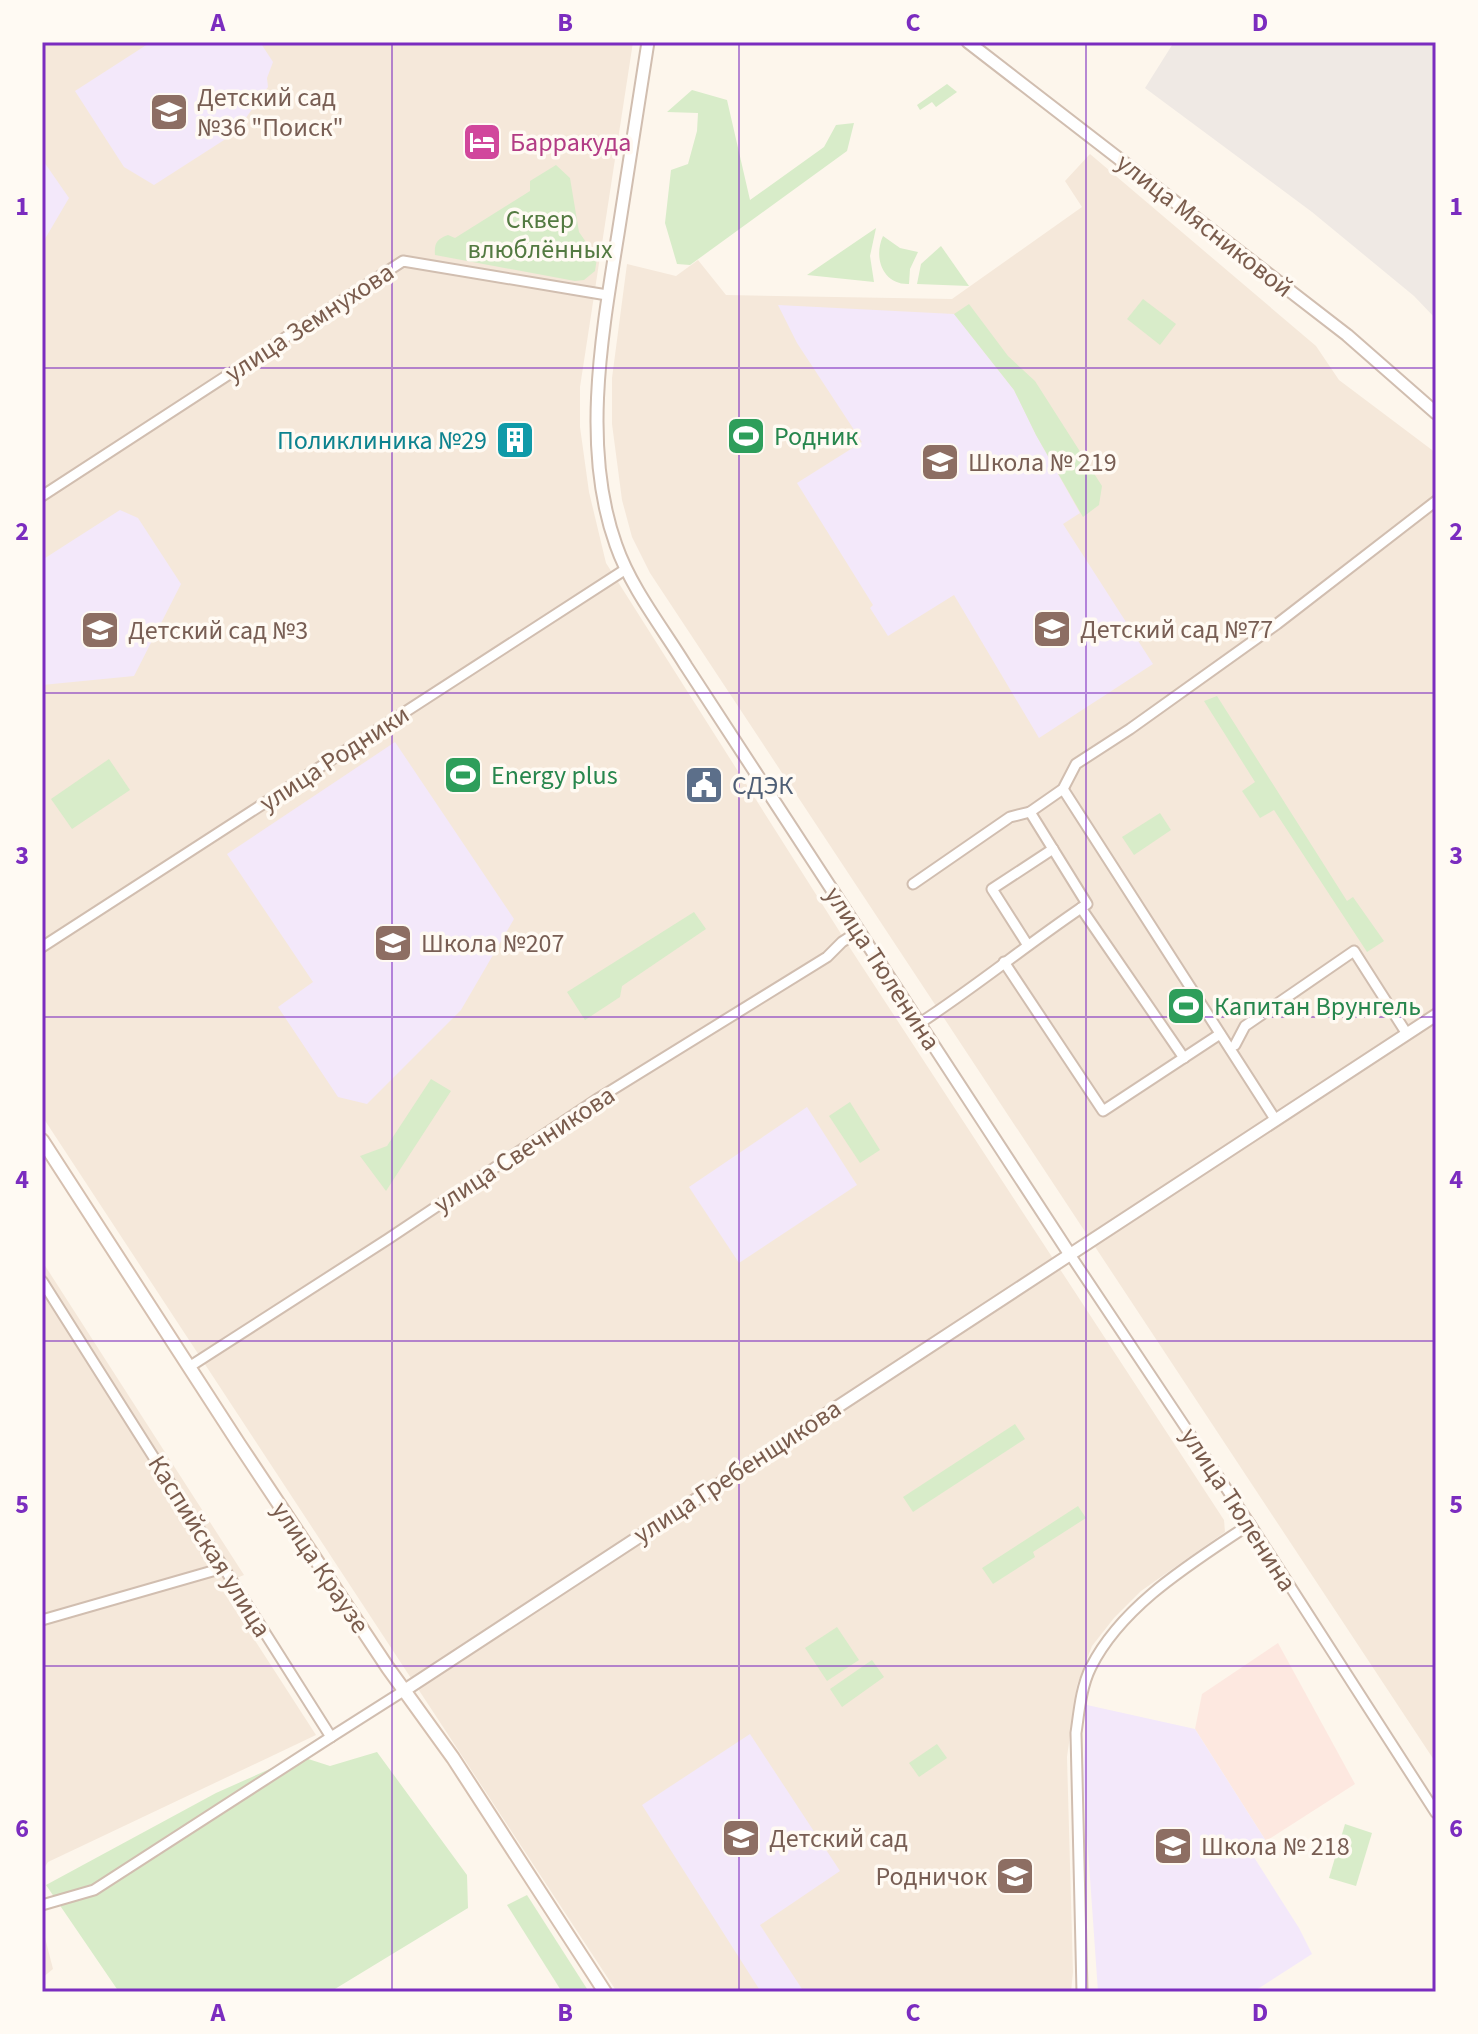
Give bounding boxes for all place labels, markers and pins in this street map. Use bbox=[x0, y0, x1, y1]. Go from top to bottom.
place label: Детский сад №36 "Поиск" bbox=[197, 79, 344, 146]
school or university icon: Детский сад №36 "Поиск" bbox=[148, 91, 190, 133]
hotel icon: Барракуда bbox=[461, 121, 503, 163]
place label: Барракуда bbox=[510, 124, 631, 161]
sports icon: Родник bbox=[725, 415, 767, 457]
place label: Родник bbox=[774, 418, 858, 455]
building icon: Поликлиника №29 bbox=[494, 419, 536, 461]
place label: Поликлиника №29 bbox=[277, 422, 487, 459]
school or university icon: Школа № 219 bbox=[919, 441, 961, 483]
place label: Школа № 219 bbox=[968, 444, 1117, 481]
school or university icon: Детский сад №77 bbox=[1031, 608, 1073, 650]
school or university icon: Детский сад №3 bbox=[79, 609, 121, 651]
place label: Детский сад №77 bbox=[1080, 611, 1273, 648]
place label: Детский сад №3 bbox=[128, 612, 308, 649]
sports icon: Energy plus bbox=[442, 754, 484, 796]
place label: Energy plus bbox=[491, 757, 618, 794]
public building icon: СДЭК bbox=[683, 764, 725, 806]
place label: СДЭК bbox=[732, 767, 793, 804]
school or university icon: Школа №207 bbox=[372, 922, 414, 964]
place label: Школа №207 bbox=[421, 925, 564, 962]
sports icon: Капитан Врунгель bbox=[1165, 985, 1207, 1027]
place label: Капитан Врунгель bbox=[1214, 988, 1421, 1025]
school or university icon: Детский сад bbox=[720, 1817, 762, 1859]
place label: Детский сад bbox=[769, 1820, 908, 1857]
school or university icon: Школа № 218 bbox=[1152, 1825, 1194, 1867]
place label: Школа № 218 bbox=[1201, 1828, 1350, 1865]
school or university icon: Родничок bbox=[994, 1855, 1036, 1897]
place label: Родничок bbox=[875, 1858, 987, 1895]

